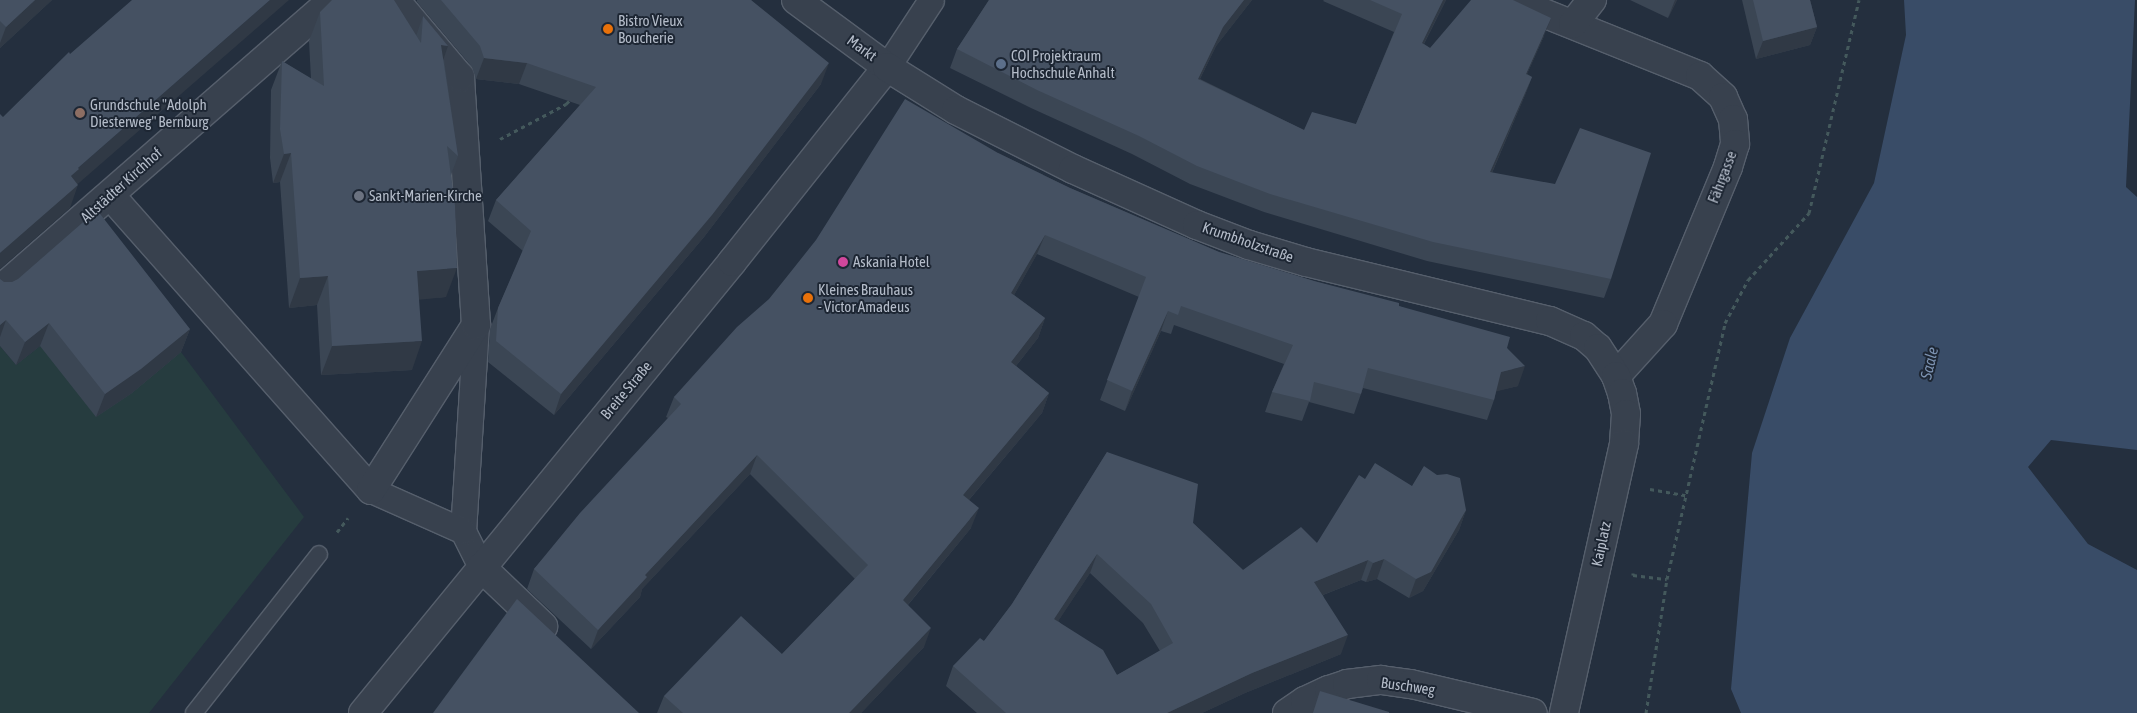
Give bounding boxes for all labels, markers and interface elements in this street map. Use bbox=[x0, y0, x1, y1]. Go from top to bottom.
place label: Bistro Vieux Boucherie bbox=[618, 11, 683, 46]
marker: Bistro Vieux Boucherie bbox=[602, 23, 614, 35]
street label: Markt bbox=[844, 31, 880, 65]
place label: COI Projektraum Hochschule Anhalt bbox=[1011, 46, 1115, 81]
marker: COI Projektraum Hochschule Anhalt bbox=[995, 58, 1007, 70]
place label: Grundschule "Adolph Diesterweg" Bernburg bbox=[90, 95, 209, 130]
marker: Grundschule "Adolph Diesterweg" Bernburg bbox=[74, 107, 86, 119]
street label: Altstädter Kirchhof bbox=[77, 144, 165, 226]
street label: Fährgasse bbox=[1704, 148, 1740, 206]
place label: Sankt-Marien-Kirche bbox=[369, 187, 482, 205]
marker: Sankt-Marien-Kirche bbox=[353, 190, 365, 202]
street label: Krumbholzstraße bbox=[1200, 218, 1296, 266]
place label: Askania Hotel bbox=[853, 253, 930, 271]
marker: Askania Hotel bbox=[837, 256, 849, 268]
place label: Kleines Brauhaus - Victor Amadeus bbox=[818, 280, 913, 315]
marker: Kleines Brauhaus - Victor Amadeus bbox=[802, 292, 814, 304]
water label: Saale bbox=[1916, 345, 1942, 381]
street label: Breite Straße bbox=[596, 357, 656, 423]
street label: Kaiplatz bbox=[1587, 520, 1615, 568]
street label: Buschweg bbox=[1380, 673, 1436, 699]

